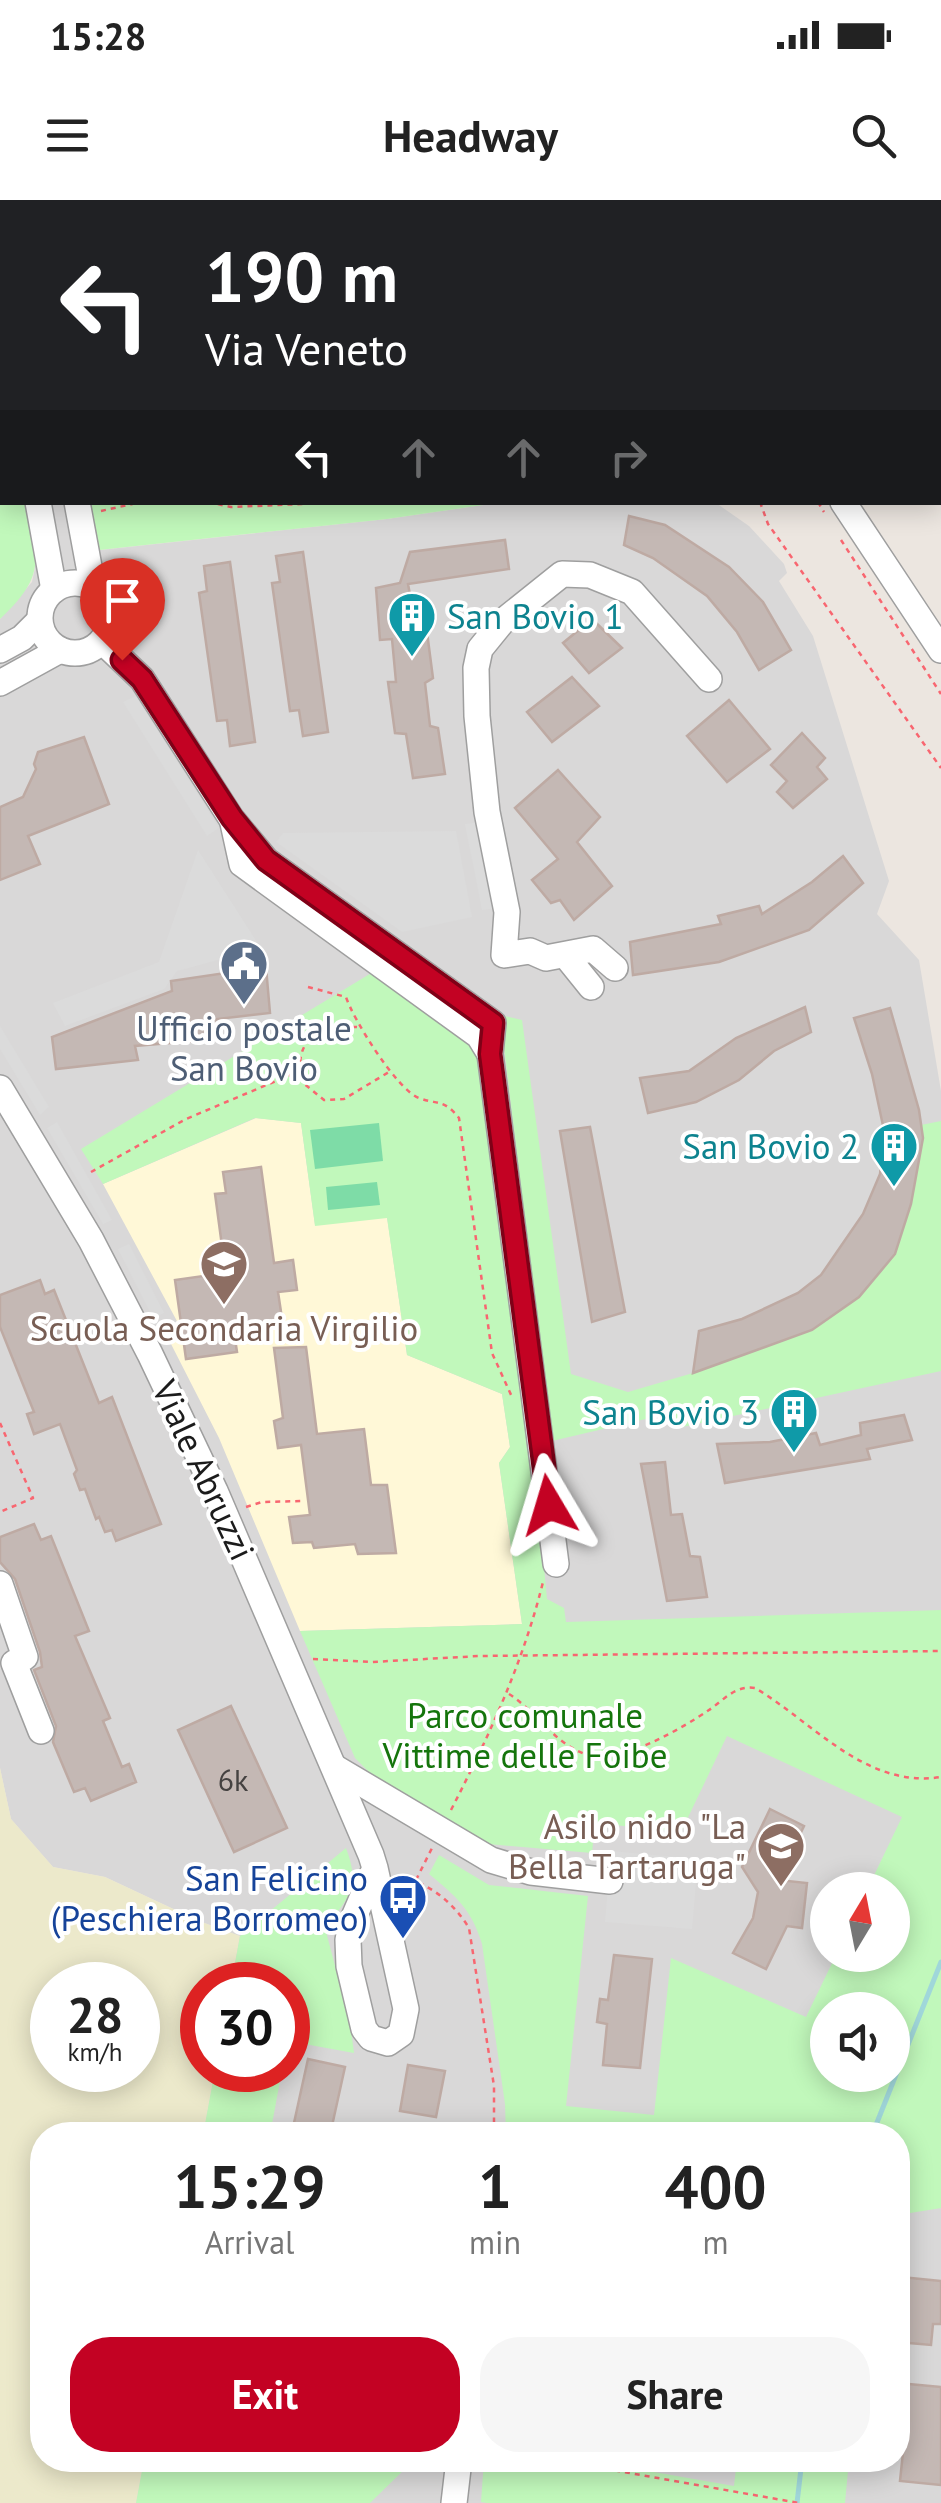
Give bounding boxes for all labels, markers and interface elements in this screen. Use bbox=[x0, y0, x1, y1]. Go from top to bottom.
text: 15:28 bbox=[50, 11, 146, 60]
text: Headway bbox=[383, 106, 558, 164]
icon: menu bbox=[40, 108, 95, 163]
icon: search bbox=[846, 108, 901, 163]
text: 190 m bbox=[205, 231, 398, 321]
icon: left bbox=[40, 240, 170, 370]
text: Via Veneto bbox=[205, 319, 408, 377]
icon: left bbox=[286, 430, 341, 485]
icon: ahead bbox=[391, 430, 446, 485]
icon: ahead bbox=[496, 430, 551, 485]
icon: right bbox=[601, 430, 656, 485]
pin bbox=[80, 558, 165, 661]
icon: arrive bbox=[95, 573, 150, 628]
building icon: San Bovio 1 bbox=[386, 590, 438, 658]
place label: San Bovio 1 bbox=[447, 593, 624, 639]
public building icon: Ufficio postale San Bovio bbox=[218, 938, 270, 1006]
place label: Ufficio postale San Bovio bbox=[136, 1005, 352, 1091]
building icon: San Bovio 2 bbox=[868, 1120, 920, 1188]
place label: San Bovio 2 bbox=[682, 1123, 859, 1169]
school or university icon: Scuola Secondaria Virgilio bbox=[198, 1238, 250, 1306]
place label: Scuola Secondaria Virgilio bbox=[30, 1305, 418, 1351]
street label: Viale Abruzzi bbox=[142, 1372, 266, 1567]
building icon: San Bovio 3 bbox=[768, 1386, 820, 1454]
place label: San Bovio 3 bbox=[582, 1389, 759, 1435]
position arrow bbox=[497, 1453, 601, 1557]
park label: Parco comunale Vittime delle Foibe bbox=[381, 1692, 668, 1778]
house number: 6k bbox=[218, 1760, 249, 1799]
place label: Asilo nido "La Bella Tartaruga" bbox=[508, 1803, 746, 1889]
school or university icon: Asilo nido "La Bella Tartaruga" bbox=[755, 1820, 807, 1888]
place label: San Felicino (Peschiera Borromeo) bbox=[51, 1855, 368, 1941]
bus stop icon: San Felicino (Peschiera Borromeo) bbox=[377, 1872, 429, 1940]
north arrow bbox=[810, 1872, 910, 1972]
map controls bbox=[810, 1872, 910, 2092]
speed limit sign: 30 bbox=[180, 1962, 310, 2092]
text: 28 bbox=[67, 1982, 123, 2047]
button: sound bbox=[810, 1992, 910, 2092]
text: km/h bbox=[68, 2036, 122, 2068]
text: 15:29 bbox=[173, 2147, 326, 2225]
text: 1 bbox=[478, 2147, 512, 2225]
text: 400 bbox=[665, 2147, 767, 2225]
text: Arrival bbox=[205, 2221, 294, 2263]
text: min bbox=[469, 2221, 521, 2263]
text: m bbox=[703, 2221, 729, 2263]
button: Exit bbox=[70, 2337, 460, 2452]
button: Share bbox=[480, 2337, 870, 2452]

